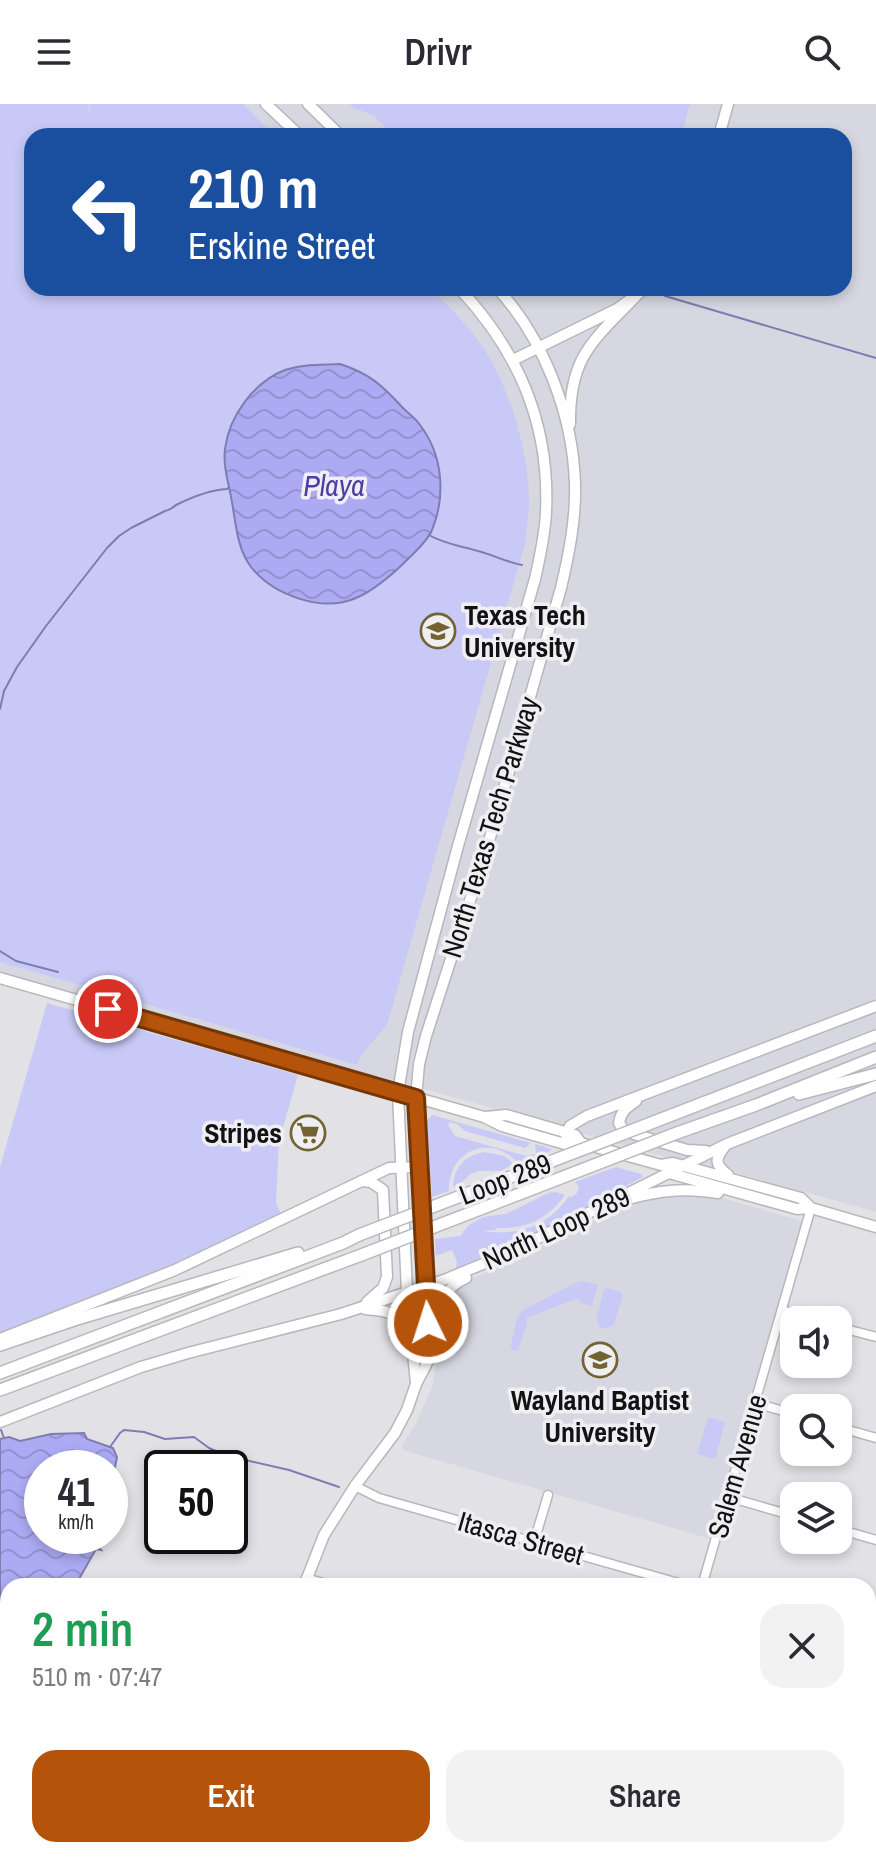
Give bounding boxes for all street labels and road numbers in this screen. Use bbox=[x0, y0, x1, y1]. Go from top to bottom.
street label: North Texas Tech Parkway bbox=[432, 691, 548, 962]
street label: Loop 289 bbox=[453, 1144, 557, 1214]
street label: North Loop 289 bbox=[476, 1177, 636, 1279]
street label: Salem Avenue bbox=[698, 1390, 776, 1542]
street label: Itasca Street bbox=[454, 1502, 588, 1574]

